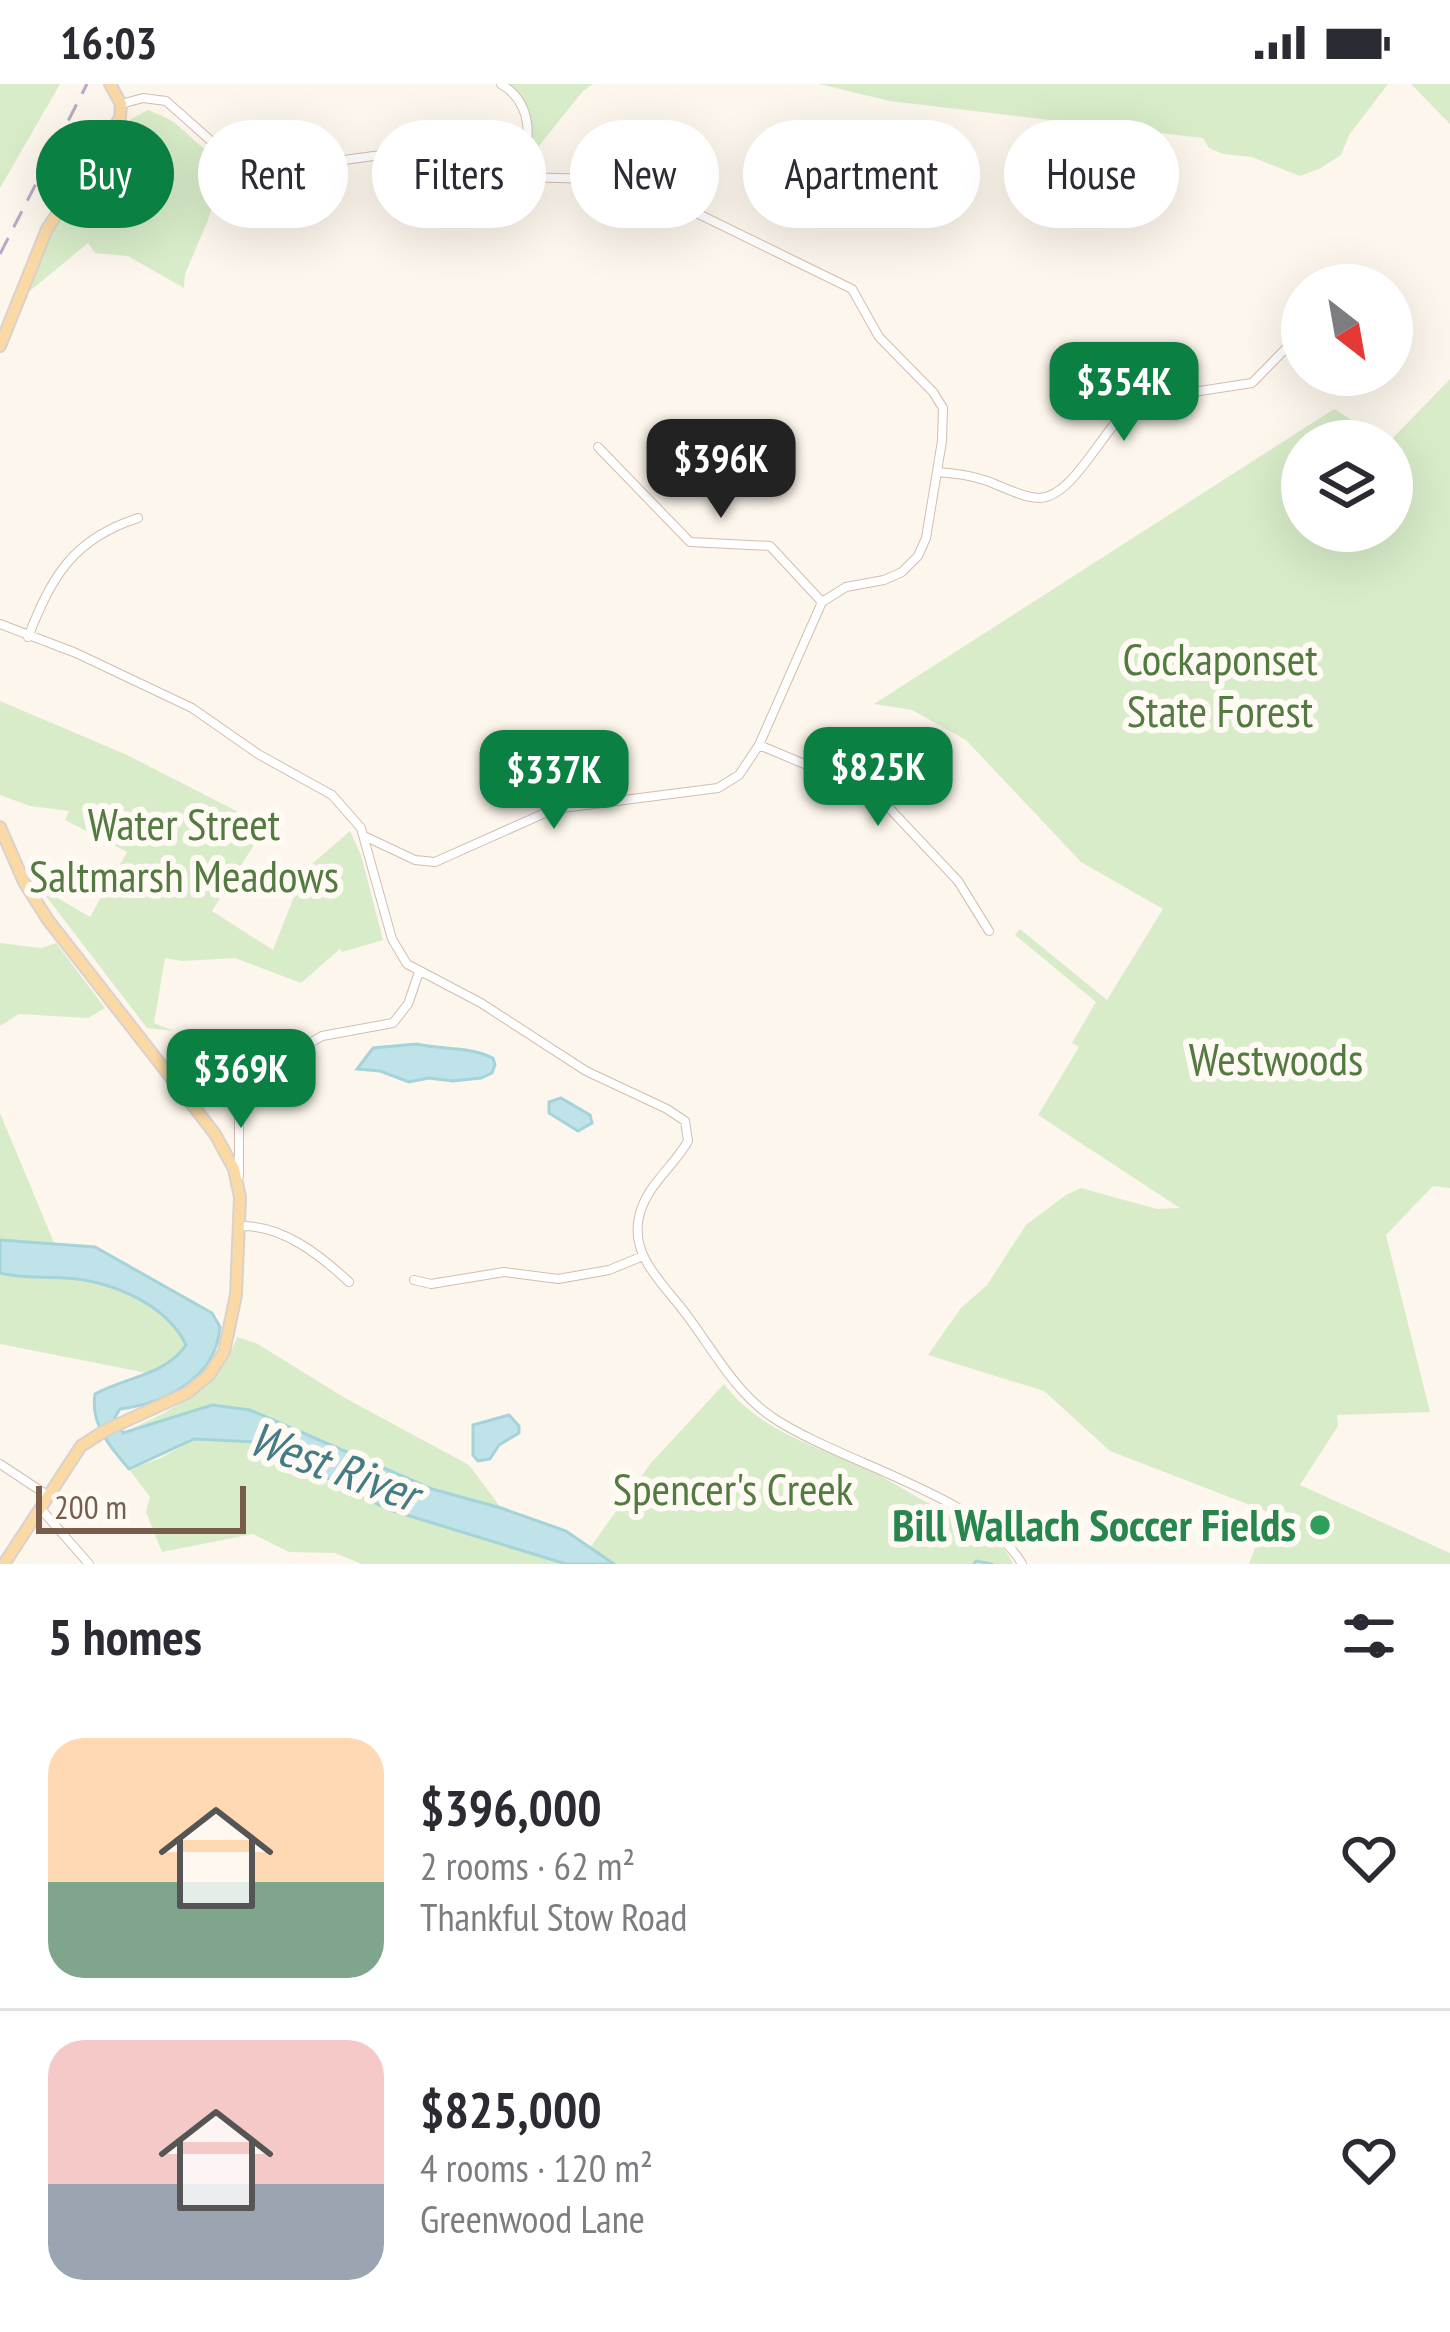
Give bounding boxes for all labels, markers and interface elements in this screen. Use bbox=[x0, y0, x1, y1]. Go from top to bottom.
text: 16:03 bbox=[60, 13, 157, 71]
chip: Buy bbox=[36, 120, 174, 228]
chip: Rent bbox=[198, 120, 348, 228]
chip: Filters bbox=[372, 120, 546, 228]
chip: New bbox=[570, 120, 719, 228]
chip: Apartment bbox=[743, 120, 980, 228]
chip: House bbox=[1004, 120, 1179, 228]
north arrow bbox=[1281, 264, 1413, 396]
map controls bbox=[1281, 264, 1413, 552]
pin: $354K bbox=[1040, 342, 1208, 444]
text: $354K bbox=[1077, 355, 1171, 406]
pin: $396K bbox=[637, 419, 805, 521]
button: layers bbox=[1281, 420, 1413, 552]
text: $396K bbox=[674, 432, 768, 483]
park label: Cockaponset State Forest bbox=[1122, 629, 1318, 739]
pin: $825K bbox=[794, 727, 962, 829]
pin: $337K bbox=[470, 730, 638, 832]
text: $825K bbox=[831, 740, 925, 791]
text: $337K bbox=[507, 743, 601, 794]
park label: Water Street Saltmarsh Meadows bbox=[29, 794, 339, 904]
pin: $369K bbox=[157, 1029, 325, 1131]
park label: Westwoods bbox=[1189, 1029, 1363, 1087]
text: $369K bbox=[194, 1042, 288, 1093]
water label: West River bbox=[242, 1406, 433, 1526]
park label: Spencer's Creek bbox=[613, 1459, 854, 1517]
scale bar bbox=[36, 1480, 246, 1533]
text: 200 m bbox=[54, 1485, 127, 1528]
place label: Bill Wallach Soccer Fields bbox=[892, 1495, 1296, 1553]
marker: Bill Wallach Soccer Fields bbox=[1307, 1512, 1333, 1538]
text: 5 homes bbox=[48, 1603, 202, 1669]
icon: filters bbox=[1336, 1603, 1402, 1669]
text: $396,000 bbox=[420, 1774, 602, 1840]
icon: home bbox=[144, 1786, 288, 1930]
icon: heart bbox=[1336, 1825, 1402, 1891]
text: 2 rooms · 62 m² bbox=[420, 1840, 635, 1891]
text: Thankful Stow Road bbox=[420, 1891, 687, 1942]
text: $825,000 bbox=[420, 2076, 602, 2142]
icon: home bbox=[144, 2088, 288, 2232]
icon: heart bbox=[1336, 2127, 1402, 2193]
text: 4 rooms · 120 m² bbox=[420, 2142, 653, 2193]
text: Greenwood Lane bbox=[420, 2193, 645, 2244]

